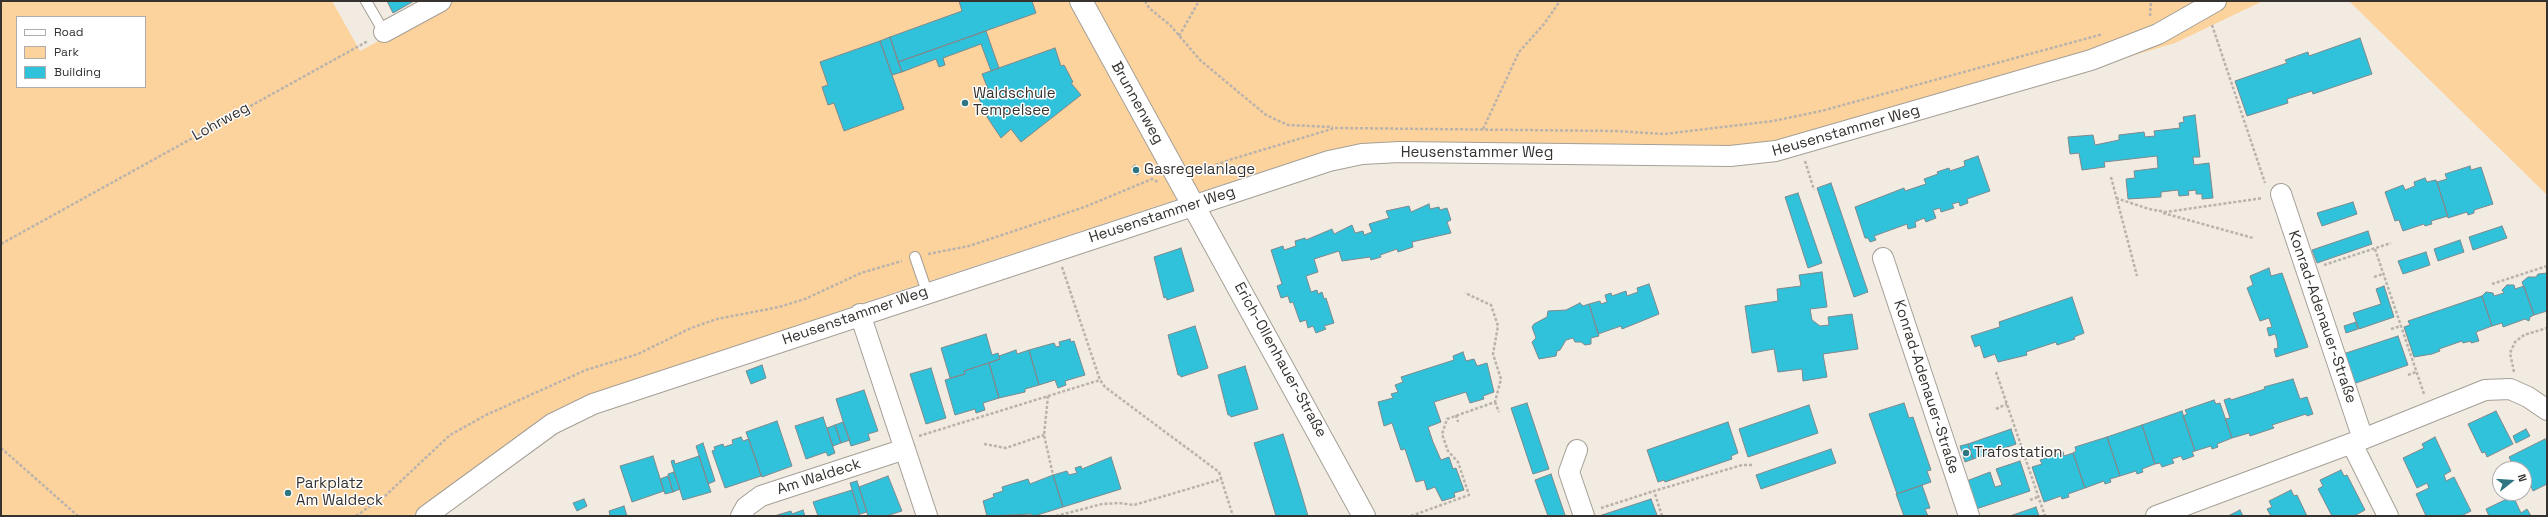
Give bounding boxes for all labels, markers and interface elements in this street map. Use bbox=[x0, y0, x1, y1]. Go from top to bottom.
legend bbox=[16, 16, 146, 88]
text: Road bbox=[54, 24, 83, 40]
text: Park bbox=[54, 44, 79, 60]
street label: Brunnenweg bbox=[1107, 59, 1167, 147]
text: Building bbox=[54, 64, 101, 80]
place label: Waldschule Tempelsee bbox=[973, 85, 1056, 120]
marker: Waldschule Tempelsee bbox=[960, 98, 970, 108]
street label: Lohrweg bbox=[189, 99, 253, 145]
street label: Heusenstammer Weg bbox=[1770, 101, 1922, 161]
street label: Heusenstammer Weg bbox=[1401, 144, 1553, 162]
place label: Gasregelanlage bbox=[1144, 161, 1255, 179]
marker: Gasregelanlage bbox=[1131, 165, 1141, 175]
street label: Heusenstammer Weg bbox=[1087, 183, 1237, 247]
street label: Konrad-Adenauer-Straße bbox=[2284, 228, 2360, 406]
street label: Erich-Ollenhauer-Straße bbox=[1230, 279, 1330, 441]
street label: Heusenstammer Weg bbox=[780, 283, 930, 349]
street label: Konrad-Adenauer-Straße bbox=[1889, 298, 1963, 476]
place label: Trafostation bbox=[1974, 444, 2063, 462]
marker: Trafostation bbox=[1961, 448, 1971, 458]
street label: Am Waldeck bbox=[775, 455, 863, 499]
north arrow bbox=[2492, 461, 2532, 501]
text: N bbox=[2515, 472, 2530, 483]
place label: Parkplatz Am Waldeck bbox=[296, 475, 383, 510]
marker: Parkplatz Am Waldeck bbox=[283, 488, 293, 498]

